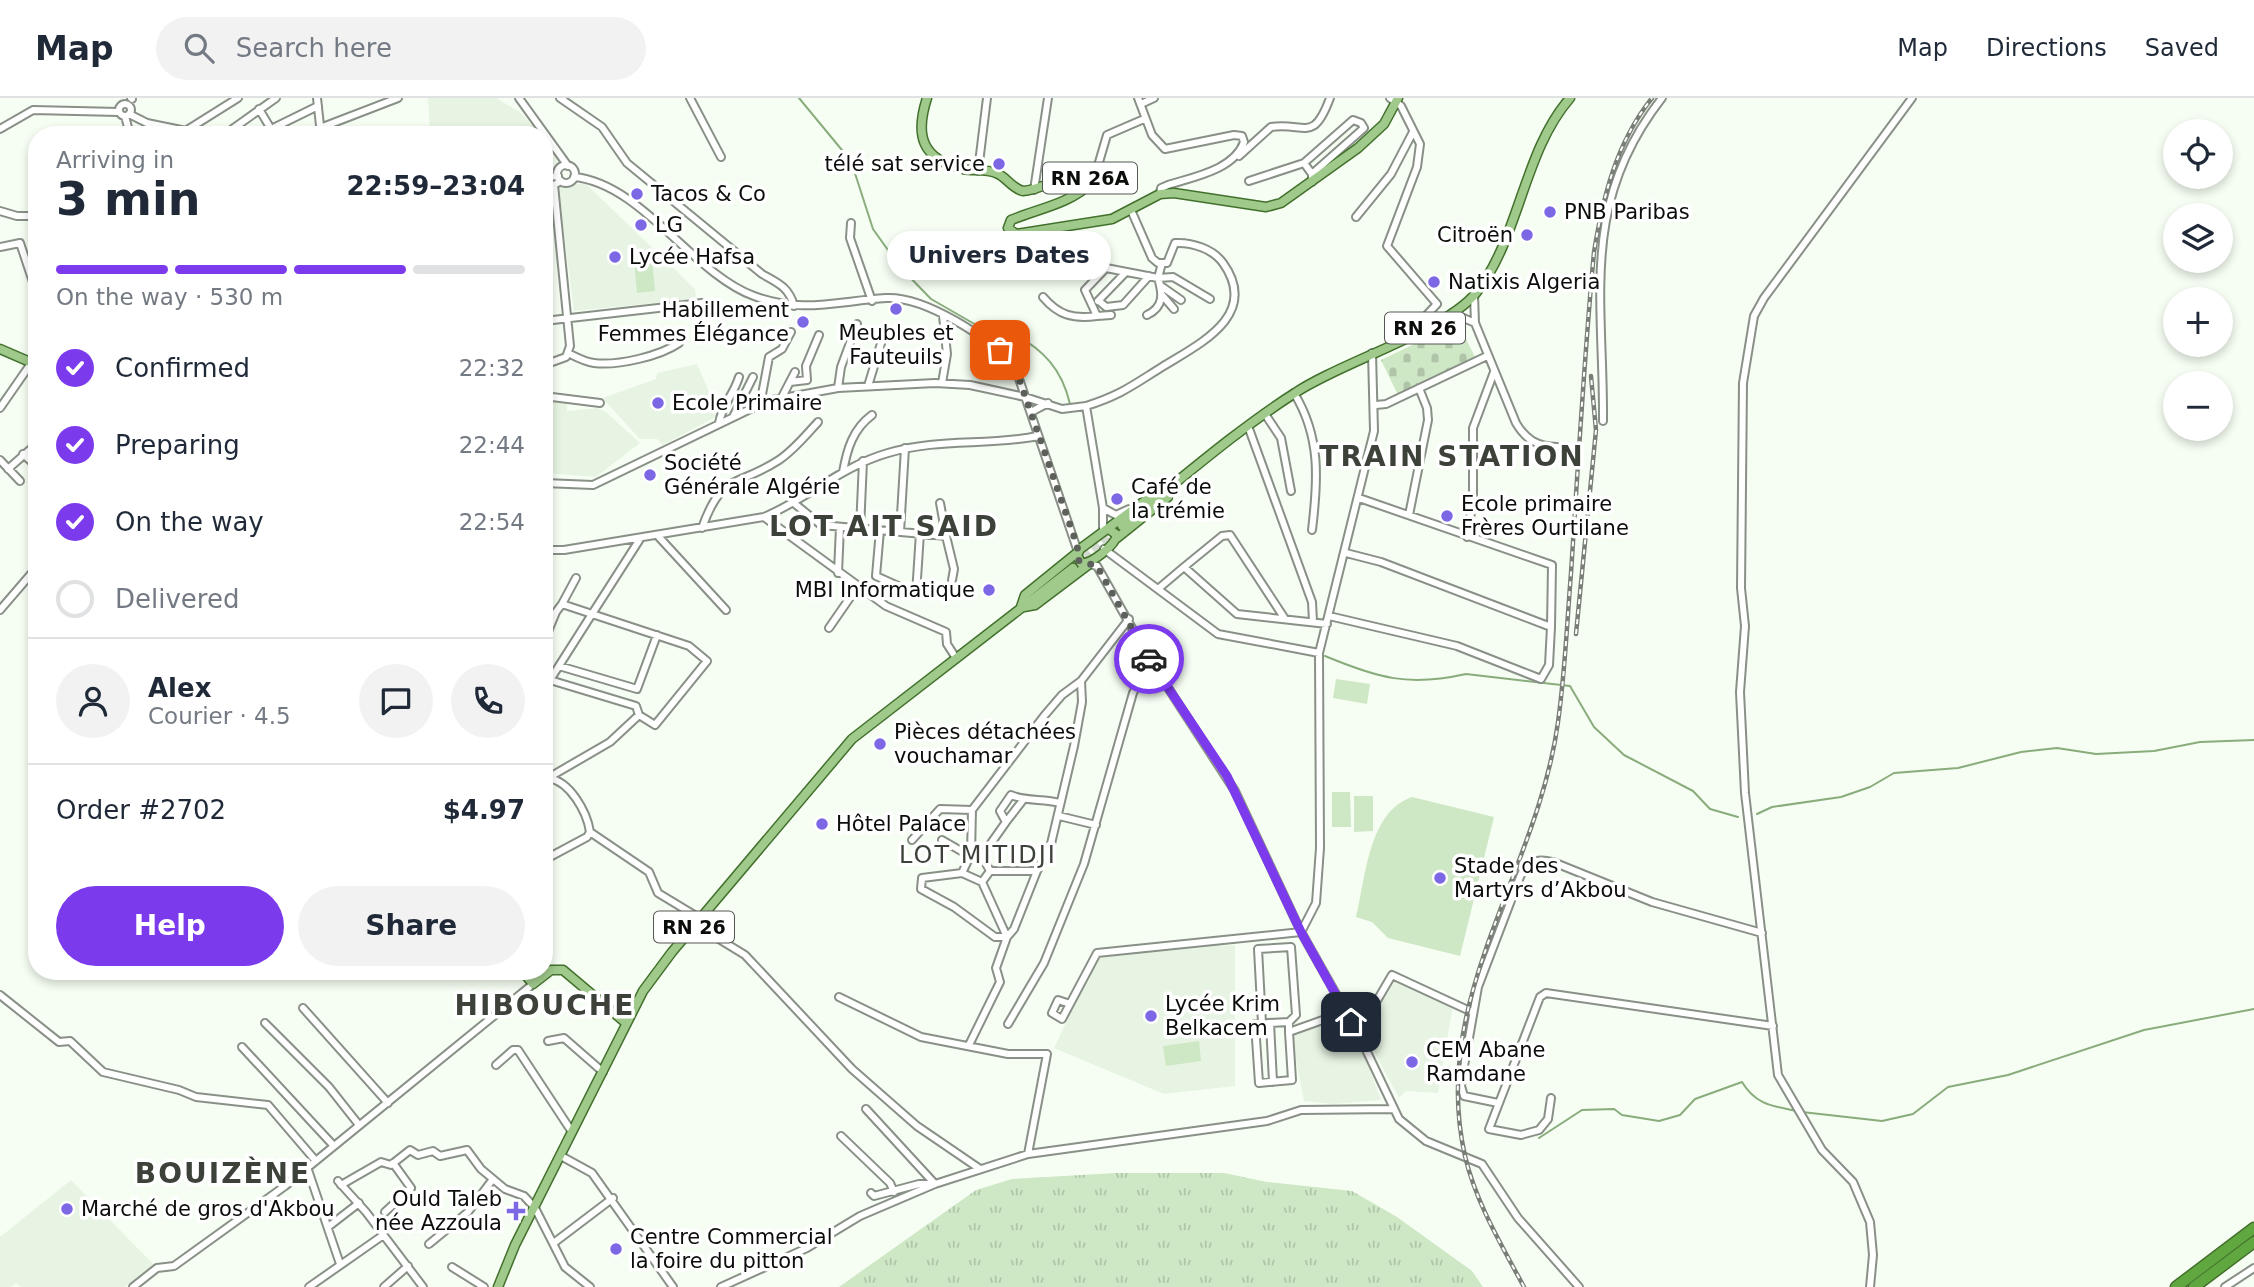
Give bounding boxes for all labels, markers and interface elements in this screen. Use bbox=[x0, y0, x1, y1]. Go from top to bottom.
search box bbox=[156, 17, 646, 80]
text: Map bbox=[35, 29, 114, 68]
icon: search bbox=[180, 29, 218, 67]
text: Search here bbox=[236, 33, 392, 63]
text: Map bbox=[1897, 34, 1948, 62]
text: Directions bbox=[1986, 34, 2107, 62]
text: Saved bbox=[2145, 34, 2219, 62]
map controls bbox=[2163, 119, 2233, 441]
button: locate bbox=[2163, 119, 2233, 189]
text: Arriving in bbox=[56, 147, 174, 173]
place label: télé sat service bbox=[824, 152, 985, 176]
marker: télé sat service bbox=[991, 156, 1007, 172]
road number: RN 26A bbox=[1043, 162, 1137, 194]
text: 22:59–23:04 bbox=[346, 171, 525, 201]
text: 3 min bbox=[56, 172, 200, 226]
place label: Tacos & Co bbox=[650, 182, 766, 206]
marker: Tacos & Co bbox=[629, 186, 645, 202]
place label: PNB Paribas bbox=[1564, 200, 1690, 224]
button: layers bbox=[2163, 203, 2233, 273]
marker: PNB Paribas bbox=[1542, 204, 1558, 220]
place label: LG bbox=[655, 213, 683, 237]
marker: LG bbox=[633, 217, 649, 233]
place label: Citroën bbox=[1437, 223, 1513, 247]
marker: Citroën bbox=[1519, 227, 1535, 243]
callout: Univers Dates bbox=[888, 231, 1112, 280]
text: Univers Dates bbox=[908, 242, 1090, 268]
place label: Lycée Hafsa bbox=[629, 245, 755, 269]
marker: Lycée Hafsa bbox=[607, 249, 623, 265]
place label: Natixis Algeria bbox=[1448, 270, 1600, 294]
marker: Natixis Algeria bbox=[1426, 274, 1442, 290]
text: On the way · 530 m bbox=[56, 284, 283, 310]
button: + bbox=[2163, 287, 2233, 357]
place label: Habillement Femmes Élégance bbox=[598, 298, 789, 346]
marker: Meubles et Fauteuils bbox=[888, 301, 904, 317]
road number: RN 26 bbox=[1385, 312, 1465, 344]
marker: Habillement Femmes Élégance bbox=[795, 314, 811, 330]
pin bbox=[970, 320, 1030, 380]
place label: Meubles et Fauteuils bbox=[838, 321, 954, 369]
icon: bag bbox=[981, 331, 1019, 369]
icon: check bbox=[56, 349, 94, 387]
text: Confirmed bbox=[115, 353, 250, 383]
text: 22:32 bbox=[459, 355, 525, 381]
button: − bbox=[2163, 371, 2233, 441]
place label: Ecole Primaire bbox=[672, 391, 822, 415]
marker: Ecole Primaire bbox=[650, 395, 666, 411]
icon: check bbox=[56, 426, 94, 464]
text: Preparing bbox=[115, 430, 240, 460]
text: 22:44 bbox=[459, 432, 525, 458]
district label: TRAIN STATION bbox=[1319, 440, 1585, 473]
place label: Société Générale Algérie bbox=[664, 451, 840, 499]
marker: Société Générale Algérie bbox=[642, 467, 658, 483]
place label: Café de la trémie bbox=[1131, 475, 1225, 523]
marker: Café de la trémie bbox=[1109, 491, 1125, 507]
place label: Ecole primaire Frères Ourtilane bbox=[1461, 492, 1629, 540]
icon: check bbox=[56, 503, 94, 541]
text: On the way bbox=[115, 507, 264, 537]
marker: Ecole primaire Frères Ourtilane bbox=[1439, 508, 1455, 524]
text: 22:54 bbox=[459, 509, 525, 535]
district label: LOT AIT SAID bbox=[769, 510, 999, 543]
place label: MBI Informatique bbox=[795, 578, 975, 602]
marker: MBI Informatique bbox=[981, 582, 997, 598]
text: Delivered bbox=[115, 584, 239, 614]
courier bbox=[1114, 624, 1184, 694]
icon: car bbox=[1130, 640, 1168, 678]
button: person bbox=[56, 664, 130, 738]
button: chat bbox=[359, 664, 433, 738]
button: phone bbox=[451, 664, 525, 738]
text: Alex bbox=[148, 673, 211, 703]
text: Courier · 4.5 bbox=[148, 703, 291, 729]
place label: Pièces détachées vouchamar bbox=[894, 720, 1076, 768]
marker: Pièces détachées vouchamar bbox=[872, 736, 888, 752]
text: Order #2702 bbox=[56, 795, 226, 825]
text: $4.97 bbox=[443, 795, 525, 825]
place label: Hôtel Palace bbox=[836, 812, 966, 836]
marker: Hôtel Palace bbox=[814, 816, 830, 832]
district label: LOT MITIDJI bbox=[899, 841, 1057, 869]
place label: Stade des Martyrs d’Akbou bbox=[1454, 854, 1627, 902]
marker: Stade des Martyrs d’Akbou bbox=[1432, 870, 1448, 886]
button: Help bbox=[56, 886, 284, 966]
button: Share bbox=[298, 886, 525, 966]
road number: RN 26 bbox=[654, 912, 734, 942]
district label: HIBOUCHE bbox=[455, 989, 635, 1022]
place label: Lycée Krim Belkacem bbox=[1165, 992, 1280, 1040]
pin bbox=[1321, 992, 1381, 1052]
icon: home bbox=[1332, 1003, 1370, 1041]
marker: Lycée Krim Belkacem bbox=[1143, 1008, 1159, 1024]
place label: CEM Abane Ramdane bbox=[1426, 1038, 1546, 1086]
marker: CEM Abane Ramdane bbox=[1404, 1054, 1420, 1070]
district label: BOUIZÈNE bbox=[135, 1156, 311, 1190]
place label: Ould Taleb née Azzoula bbox=[375, 1187, 502, 1235]
place label: Marché de gros d'Akbou bbox=[81, 1197, 335, 1221]
marker: Marché de gros d'Akbou bbox=[59, 1201, 75, 1217]
marker: Ould Taleb née Azzoula bbox=[508, 1203, 524, 1219]
place label: Centre Commercial la foire du pitton bbox=[630, 1225, 833, 1273]
marker: Centre Commercial la foire du pitton bbox=[608, 1241, 624, 1257]

